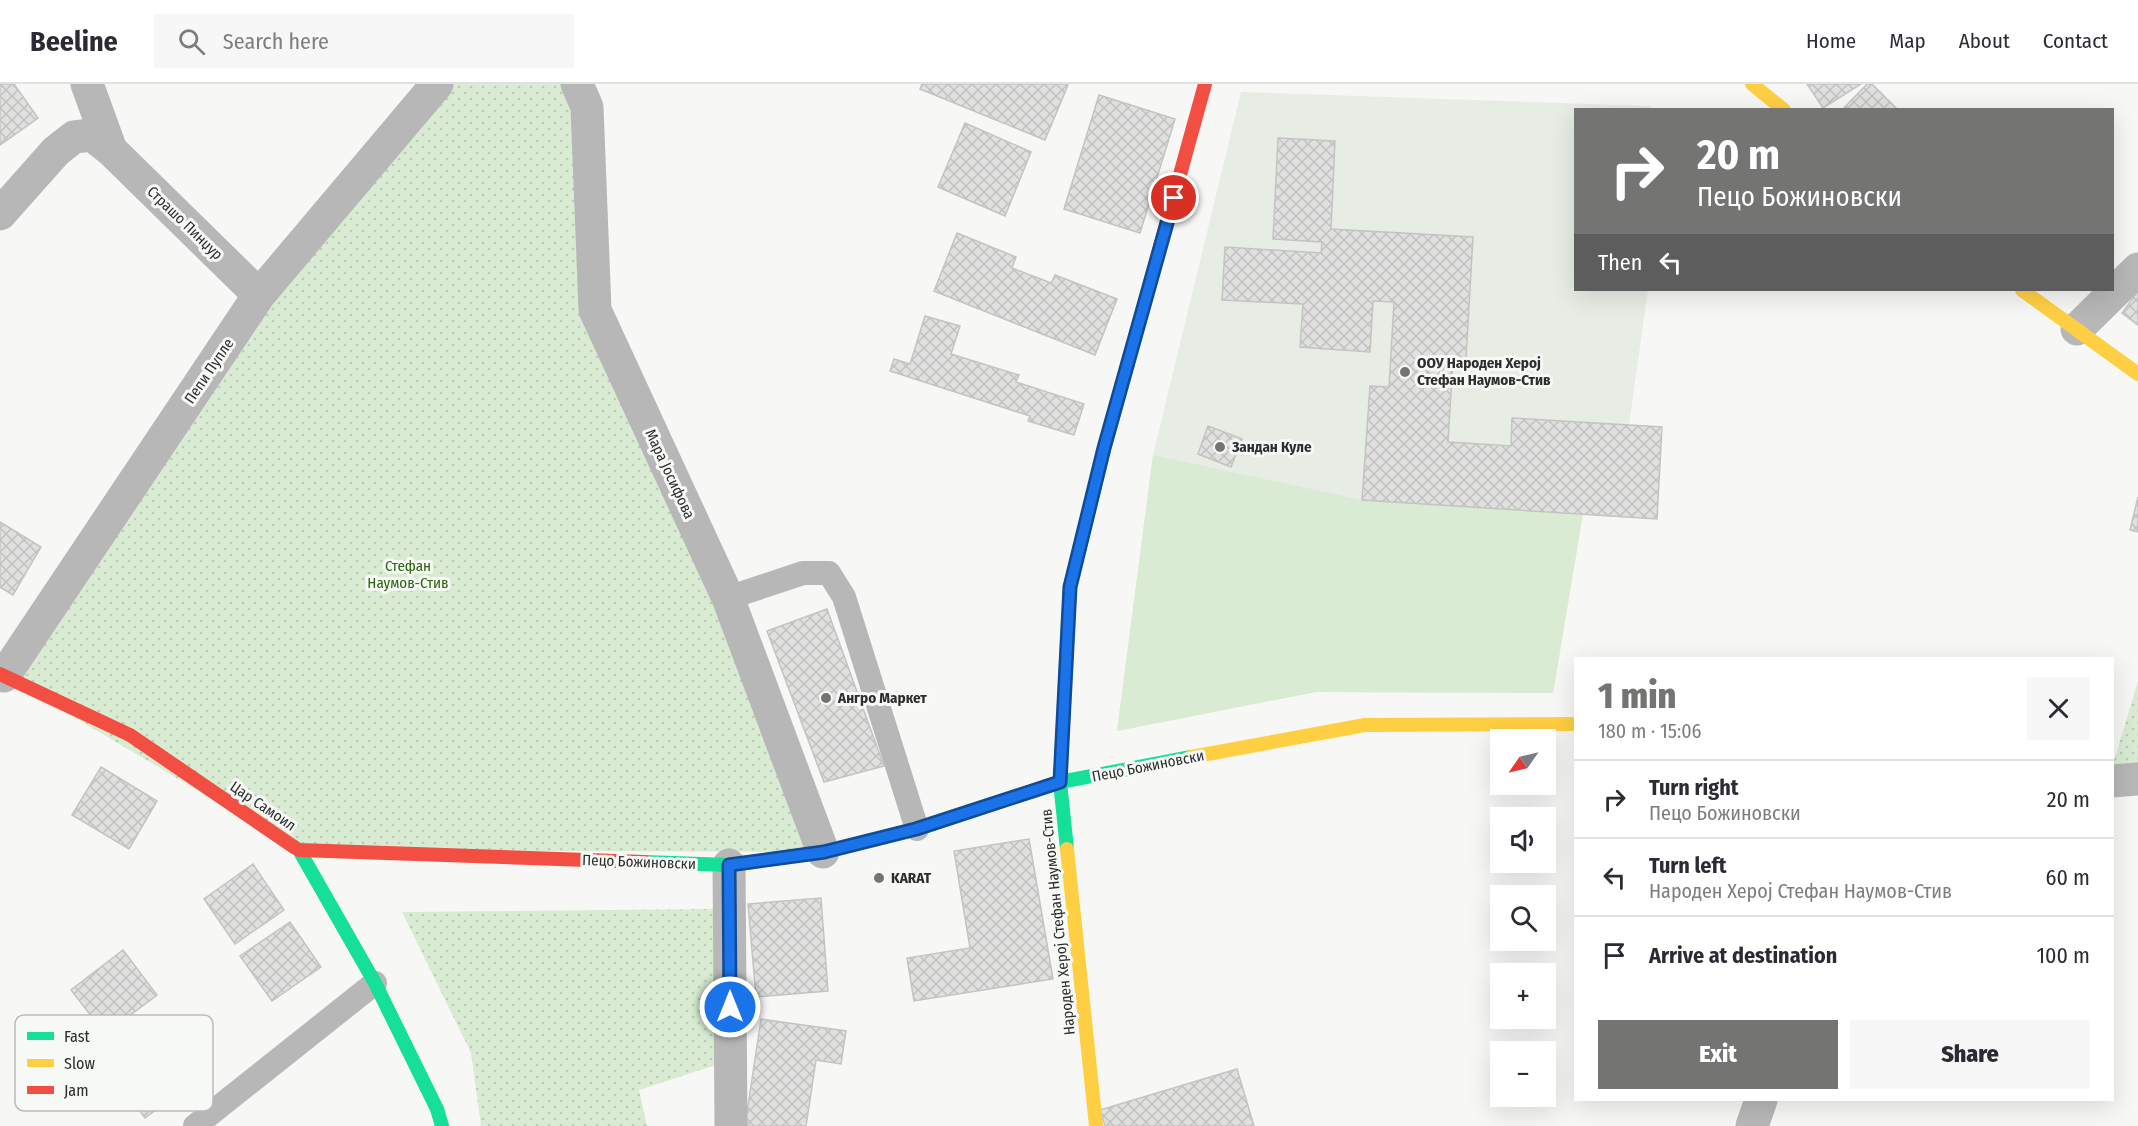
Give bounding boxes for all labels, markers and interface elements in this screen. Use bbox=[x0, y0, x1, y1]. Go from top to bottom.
search box bbox=[154, 14, 574, 68]
text: Beeline bbox=[30, 25, 118, 58]
icon: search bbox=[175, 25, 208, 58]
text: Search here bbox=[223, 28, 329, 55]
text: Home bbox=[1806, 28, 1856, 54]
text: Map bbox=[1889, 28, 1926, 54]
text: About bbox=[1959, 28, 2010, 54]
text: Contact bbox=[2043, 28, 2108, 54]
text: 20 m bbox=[1697, 130, 1780, 180]
icon: right bbox=[1598, 132, 1676, 210]
pin bbox=[1148, 172, 1199, 223]
icon: arrive bbox=[1157, 181, 1190, 214]
text: Пецо Божиновски bbox=[1697, 181, 1902, 213]
street label: Страшо Пинџур bbox=[144, 183, 226, 263]
icon: left bbox=[1654, 246, 1687, 279]
text: Then bbox=[1598, 249, 1642, 276]
street label: Пепи Пупле bbox=[181, 335, 237, 407]
place label: ООУ Народен Херој Стефан Наумов-Стив bbox=[1417, 354, 1551, 389]
marker: ООУ Народен Херој Стефан Наумов-Стив bbox=[1398, 365, 1412, 379]
street label: Мара Јосифова bbox=[641, 426, 699, 522]
place label: Зандан Куле bbox=[1231, 438, 1312, 456]
marker: Зандан Куле bbox=[1213, 440, 1227, 454]
park label: Стефан Наумов-Стив bbox=[367, 557, 449, 592]
text: 1 min bbox=[1598, 674, 1676, 718]
button: close bbox=[2027, 677, 2090, 740]
place label: Ангро Маркет bbox=[837, 689, 927, 707]
marker: Ангро Маркет bbox=[819, 691, 833, 705]
text: 180 m · 15:06 bbox=[1598, 719, 1702, 743]
north arrow bbox=[1490, 729, 1556, 795]
map controls bbox=[1490, 729, 1556, 1107]
street label: Пецо Божиновски bbox=[1090, 746, 1206, 786]
text: Turn right bbox=[1649, 774, 1738, 801]
street label: Цар Самоил bbox=[227, 777, 299, 835]
icon: right bbox=[1598, 783, 1631, 816]
text: 20 m bbox=[2047, 786, 2090, 813]
text: Пецо Божиновски bbox=[1649, 801, 1801, 825]
button: sound bbox=[1490, 807, 1556, 873]
street label: Народен Херој Стефан Наумов-Стив bbox=[1037, 808, 1079, 1036]
street label: Пецо Божиновски bbox=[582, 851, 696, 873]
text: Turn left bbox=[1649, 852, 1727, 879]
icon: left bbox=[1598, 861, 1631, 894]
text: 60 m bbox=[2046, 864, 2090, 891]
place label: KARAT bbox=[891, 869, 932, 887]
marker: KARAT bbox=[872, 871, 886, 885]
text: Народен Херој Стефан Наумов-Стив bbox=[1649, 879, 1952, 903]
button: search bbox=[1490, 885, 1556, 951]
icon: arrive bbox=[1598, 939, 1631, 972]
text: Arrive at destination bbox=[1649, 942, 1837, 969]
text: 100 m bbox=[2036, 942, 2090, 969]
button: + bbox=[1490, 963, 1556, 1029]
position arrow bbox=[698, 975, 762, 1039]
legend bbox=[15, 1015, 213, 1111]
button: Exit bbox=[1598, 1020, 1838, 1089]
button: Share bbox=[1850, 1020, 2090, 1089]
text: Fast bbox=[64, 1027, 91, 1046]
button: − bbox=[1490, 1041, 1556, 1107]
text: Slow bbox=[64, 1054, 95, 1073]
text: Jam bbox=[64, 1081, 89, 1100]

